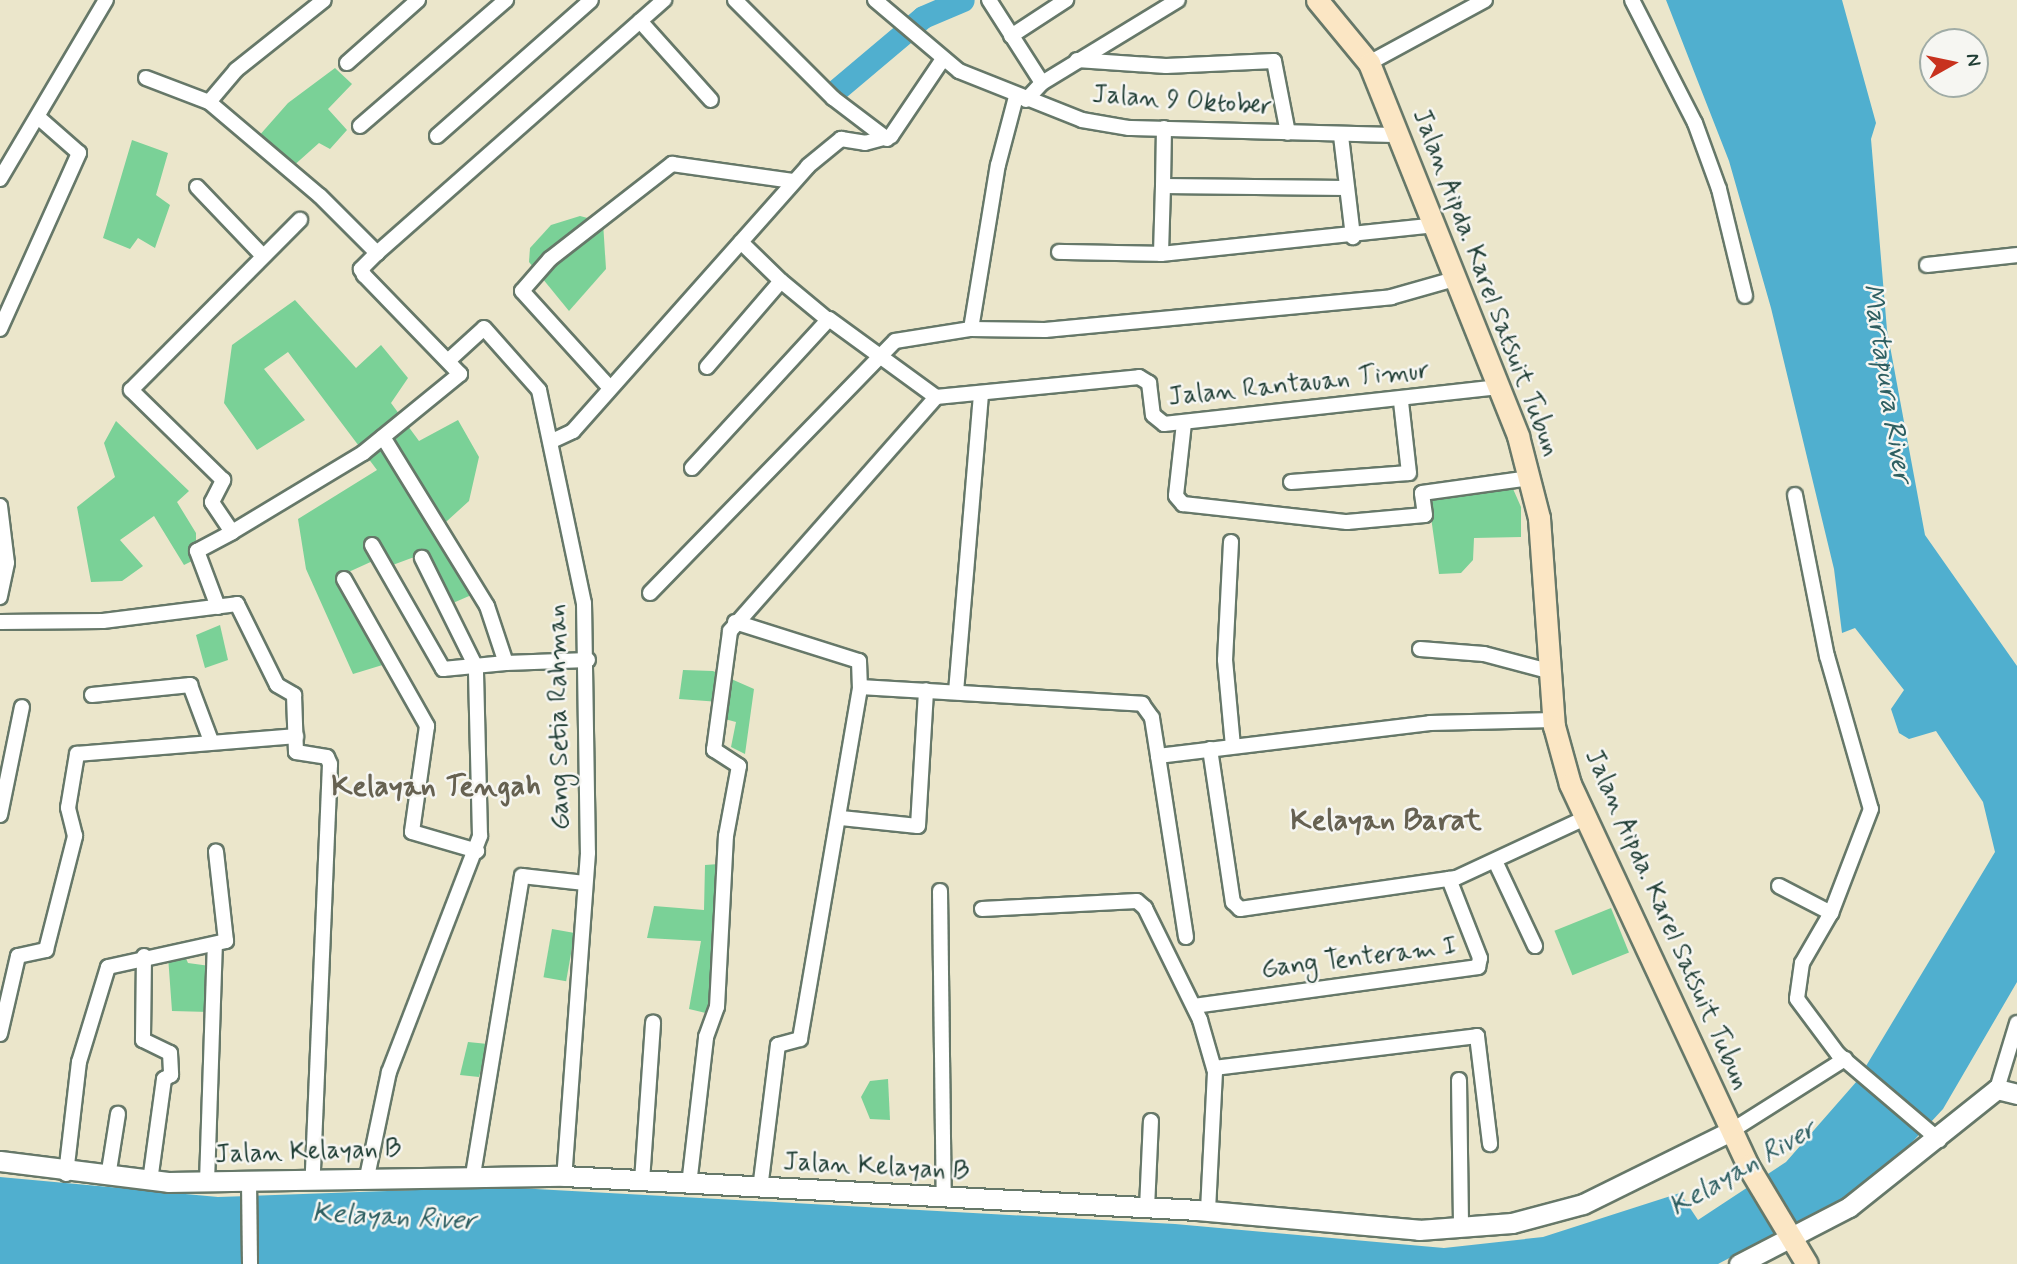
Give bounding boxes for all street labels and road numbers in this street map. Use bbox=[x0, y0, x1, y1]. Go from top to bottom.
street label: Jalan 9 Oktober bbox=[1091, 80, 1273, 124]
street label: Jalan Aipda. Karel Satsuit Tubun bbox=[1404, 105, 1566, 461]
street label: Jalan Rantauan Timur bbox=[1170, 356, 1428, 414]
street label: Gang Setia Rahman bbox=[542, 605, 578, 829]
street label: Jalan Aipda. Karel Satsuit Tubun bbox=[1577, 745, 1755, 1095]
street label: Gang Tenteram I bbox=[1260, 932, 1458, 986]
street label: Jalan Kelayan B bbox=[213, 1134, 403, 1172]
street label: Jalan Kelayan B bbox=[781, 1147, 971, 1189]

